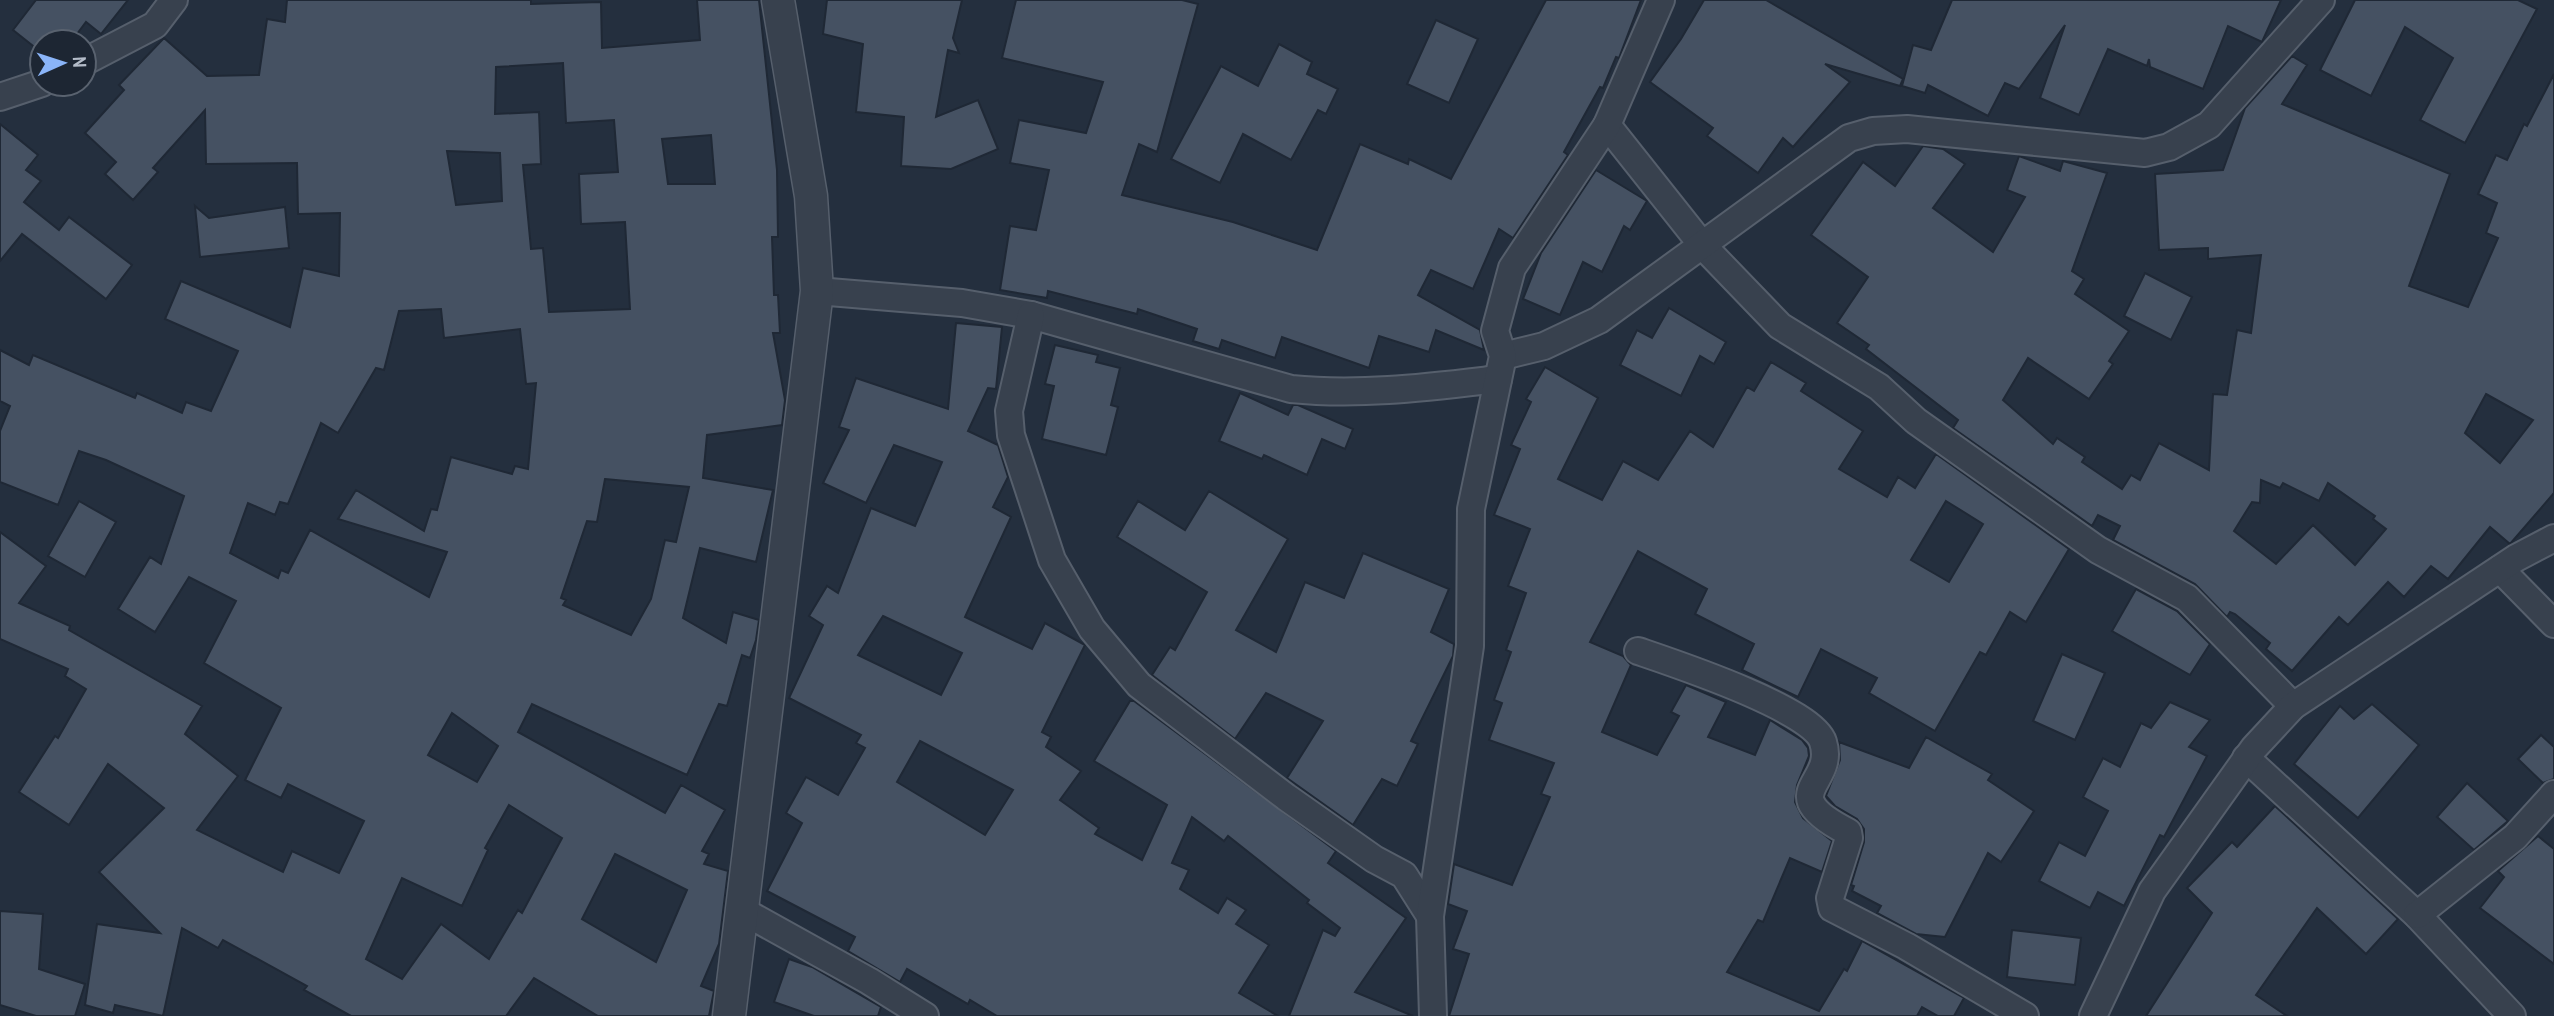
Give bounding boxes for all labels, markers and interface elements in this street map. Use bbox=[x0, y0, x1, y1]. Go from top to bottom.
north arrow bbox=[28, 28, 98, 98]
text: N bbox=[67, 56, 93, 68]

